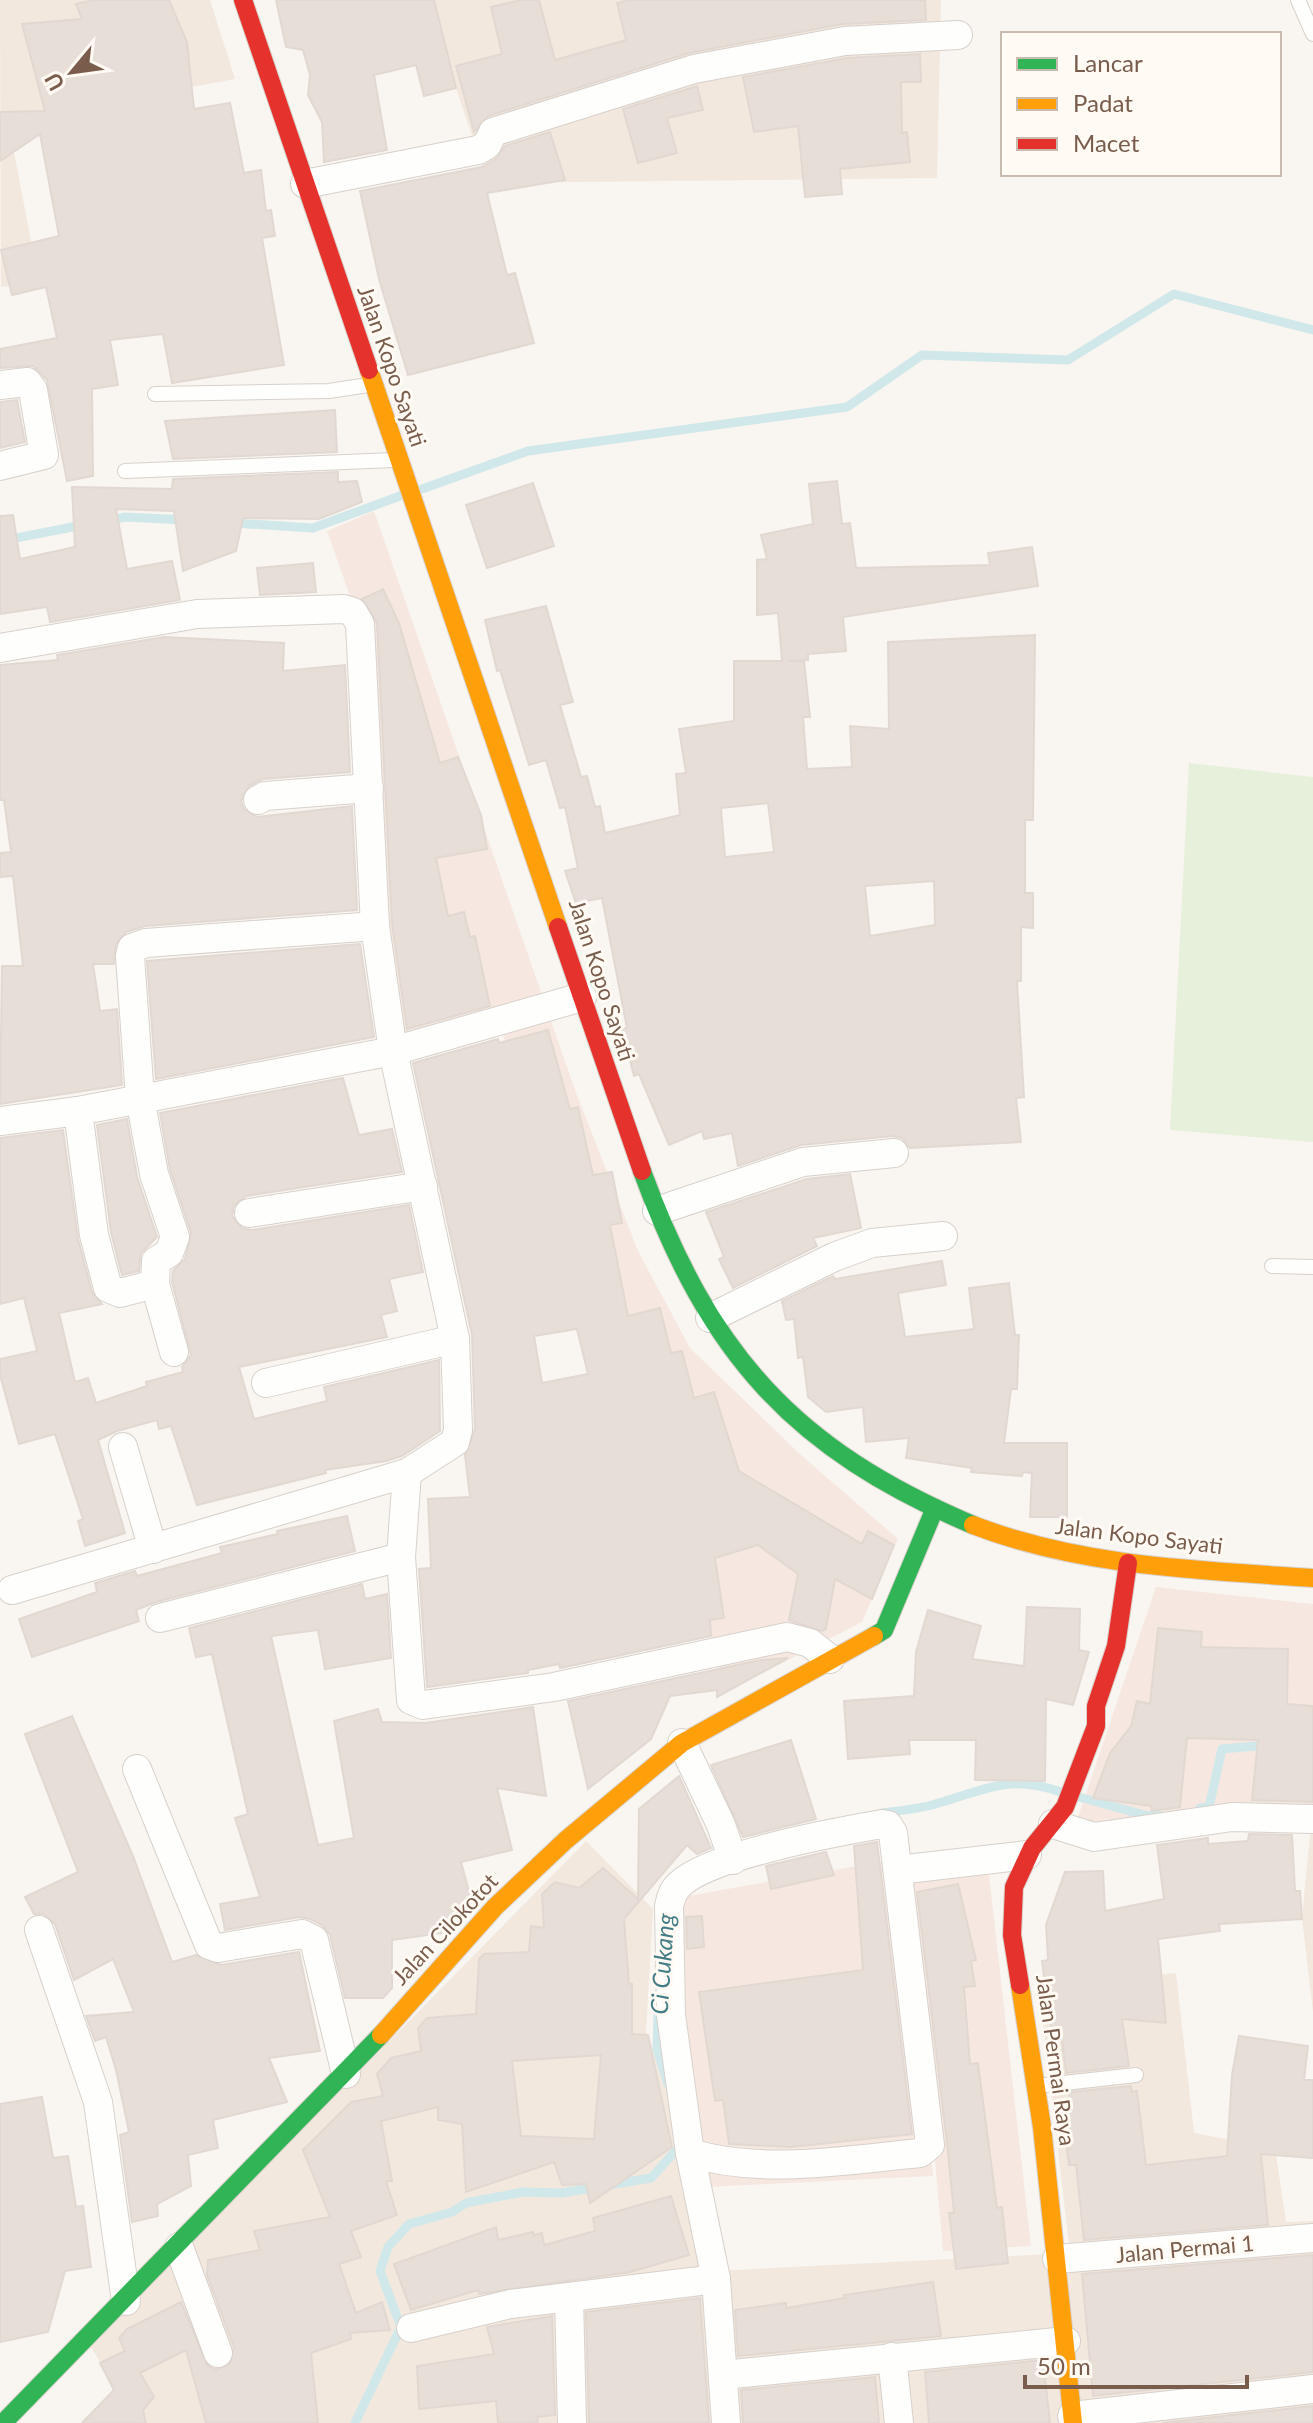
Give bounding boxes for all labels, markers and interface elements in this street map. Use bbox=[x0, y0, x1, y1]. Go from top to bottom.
north arrow bbox=[32, 32, 112, 112]
legend bbox=[1001, 32, 1281, 176]
text: Lancar bbox=[1073, 48, 1143, 77]
text: U bbox=[38, 68, 70, 96]
text: Padat bbox=[1073, 88, 1133, 117]
text: Macet bbox=[1073, 128, 1140, 157]
street label: Jalan Kopo Sayati bbox=[352, 282, 433, 450]
street label: Jalan Kopo Sayati bbox=[564, 896, 641, 1064]
street label: Jalan Kopo Sayati bbox=[1054, 1512, 1224, 1559]
street label: Jalan Cilokotot bbox=[386, 1867, 503, 1990]
water label: Ci Cukang bbox=[644, 1912, 680, 2015]
street label: Jalan Permai Raya bbox=[1031, 1973, 1082, 2147]
street label: Jalan Permai 1 bbox=[1115, 2229, 1255, 2268]
scale bar bbox=[1025, 2339, 1247, 2389]
text: 50 m bbox=[1037, 2351, 1091, 2380]

